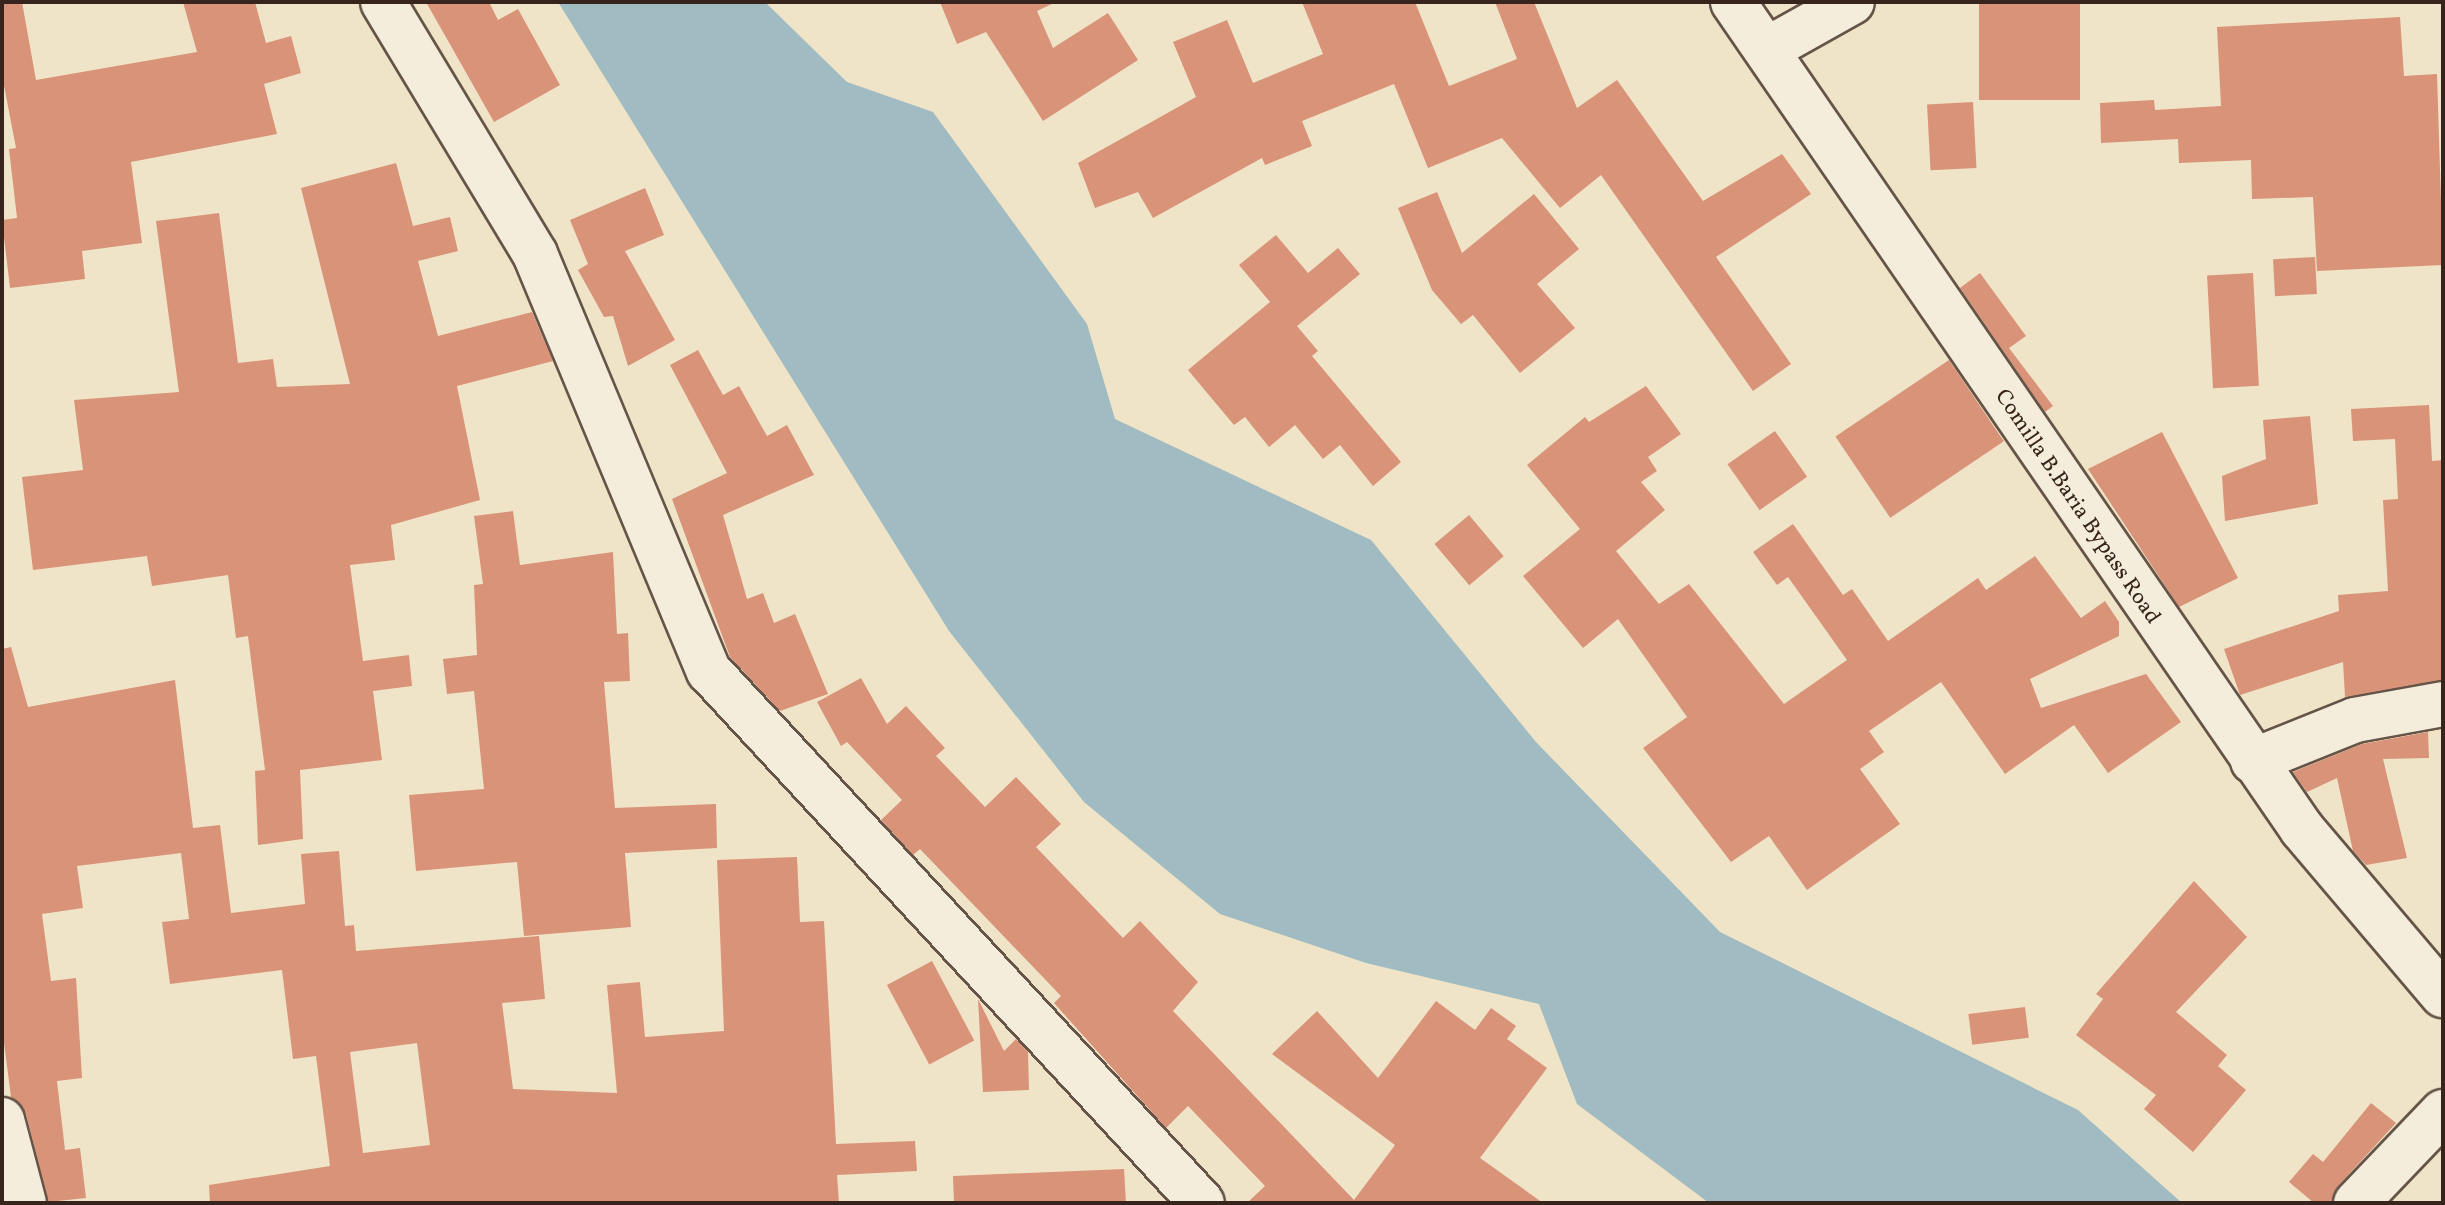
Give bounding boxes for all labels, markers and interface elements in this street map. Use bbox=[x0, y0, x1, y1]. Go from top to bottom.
street label: Comilla B.Baria Bypass Road bbox=[1988, 385, 2166, 629]

